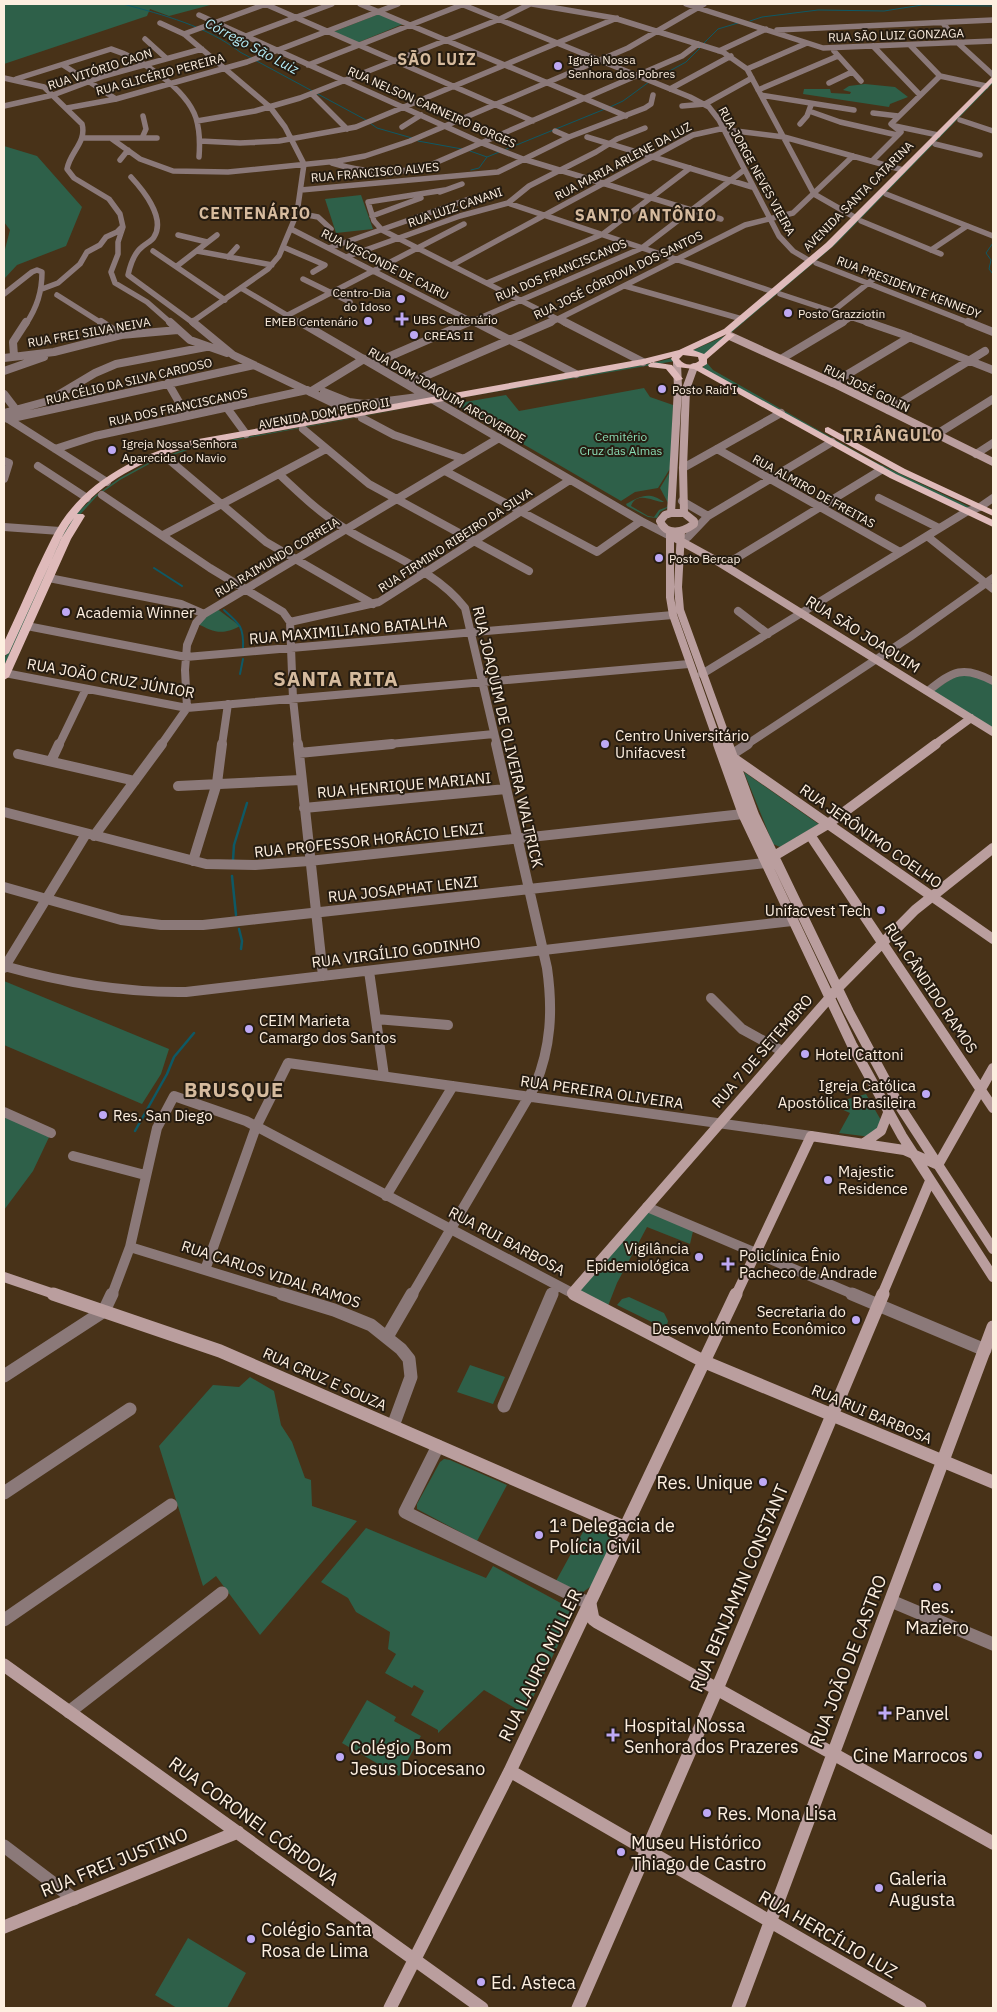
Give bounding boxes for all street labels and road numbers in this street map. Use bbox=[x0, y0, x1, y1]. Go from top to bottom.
street label: RUA SÃO LUIZ GONZAGA bbox=[828, 25, 965, 45]
street label: RUA VITÓRIO CAON bbox=[46, 45, 154, 93]
street label: RUA GLICÉRIO PEREIRA bbox=[94, 50, 226, 98]
street label: RUA NELSON CARNEIRO BORGES bbox=[346, 63, 518, 151]
street label: RUA JORGE NEVES VIEIRA bbox=[715, 104, 799, 238]
street label: RUA MARIA ARLENE DA LUZ bbox=[552, 119, 694, 203]
street label: AVENIDA SANTA CATARINA bbox=[800, 138, 916, 254]
street label: RUA FRANCISCO ALVES bbox=[310, 159, 440, 185]
street label: RUA LUIZ CANANI bbox=[406, 184, 504, 230]
street label: RUA VISCONDE DE CAIRU bbox=[319, 225, 451, 303]
street label: RUA JOSÉ CÓRDOVA DOS SANTOS bbox=[531, 227, 705, 323]
street label: RUA DOS FRANCISCANOS bbox=[493, 235, 629, 305]
street label: RUA PRESIDENTE KENNEDY bbox=[835, 253, 983, 321]
street label: RUA FREI SILVA NEIVA bbox=[27, 314, 152, 350]
street label: RUA DOM JOAQUIM ARCOVERDE bbox=[366, 344, 528, 446]
street label: RUA CÉLIO DA SILVA CARDOSO bbox=[44, 355, 214, 407]
street label: RUA JOSÉ GOLIN bbox=[822, 361, 912, 415]
street label: RUA DOS FRANCISCANOS bbox=[107, 385, 249, 429]
street label: AVENIDA DOM PEDRO II bbox=[257, 394, 391, 432]
street label: RUA ALMIRO DE FREITAS bbox=[750, 451, 878, 531]
street label: RUA FIRMINO RIBEIRO DA SILVA bbox=[375, 484, 535, 595]
street label: RUA RAIMUNDO CORREIA bbox=[212, 514, 342, 600]
street label: RUA SÃO JOAQUIM bbox=[802, 591, 924, 677]
street label: RUA JOAQUIM DE OLIVEIRA WALTRICK bbox=[469, 604, 548, 870]
street label: RUA MAXIMILIANO BATALHA bbox=[248, 612, 448, 648]
street label: RUA JOÃO CRUZ JÚNIOR bbox=[26, 654, 196, 702]
street label: RUA HENRIQUE MARIANI bbox=[316, 768, 492, 802]
street label: RUA JERÔNIMO COELHO bbox=[796, 780, 946, 892]
street label: RUA PROFESSOR HORÁCIO LENZI bbox=[253, 818, 485, 862]
street label: RUA JOSAPHAT LENZI bbox=[327, 872, 479, 906]
street label: RUA CÂNDIDO RAMOS bbox=[880, 919, 982, 1057]
street label: RUA VIRGÍLIO GODINHO bbox=[310, 932, 482, 972]
street label: RUA 7 DE SETEMBRO bbox=[708, 990, 816, 1112]
street label: RUA PEREIRA OLIVEIRA bbox=[519, 1071, 685, 1113]
street label: RUA RUI BARBOSA bbox=[445, 1202, 569, 1280]
street label: RUA CARLOS VIDAL RAMOS bbox=[179, 1236, 363, 1312]
street label: RUA CRUZ E SOUZA bbox=[260, 1343, 390, 1415]
street label: RUA RUI BARBOSA bbox=[809, 1380, 936, 1448]
street label: RUA BENJAMIN CONSTANT bbox=[685, 1481, 793, 1695]
street label: RUA JOÃO DE CASTRO bbox=[804, 1571, 892, 1751]
street label: RUA LAURO MÜLLER bbox=[493, 1585, 587, 1745]
street label: RUA CORONEL CÓRDOVA bbox=[164, 1751, 344, 1891]
street label: RUA FREI JUSTINO bbox=[37, 1822, 191, 1902]
street label: RUA HERCÍLIO LUZ bbox=[755, 1885, 901, 1983]

